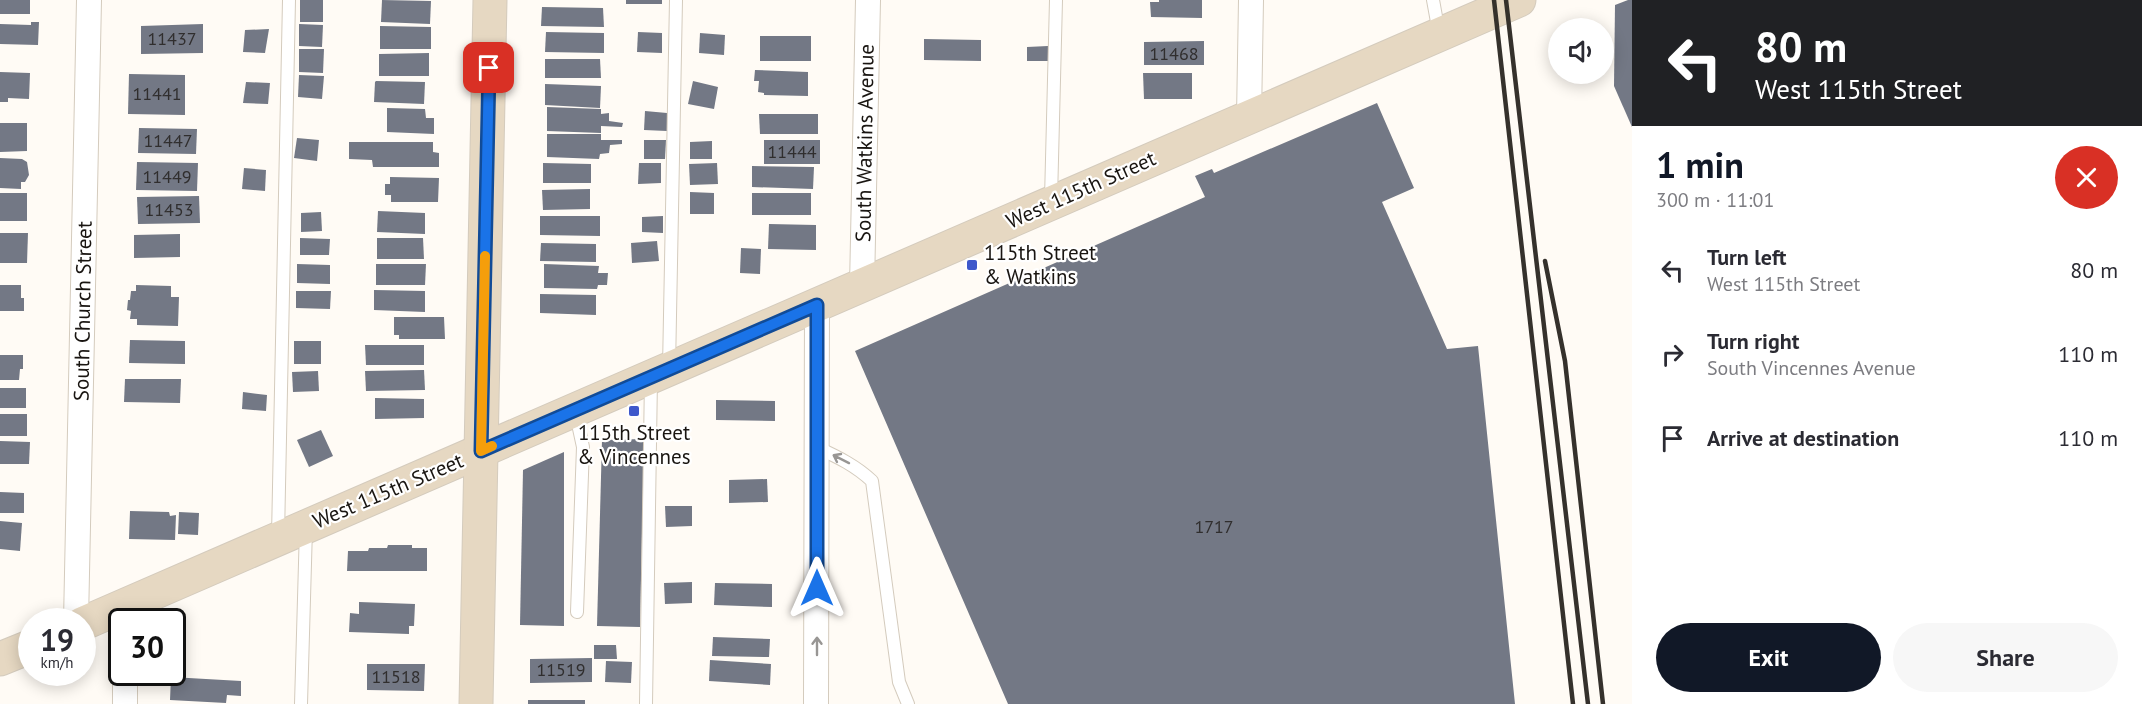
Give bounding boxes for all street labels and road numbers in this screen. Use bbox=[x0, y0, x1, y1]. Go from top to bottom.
street label: South Watkins Avenue bbox=[849, 44, 880, 242]
street label: West 115th Street bbox=[1002, 144, 1160, 235]
street label: South Church Street bbox=[67, 221, 98, 401]
street label: West 115th Street bbox=[308, 447, 467, 534]

